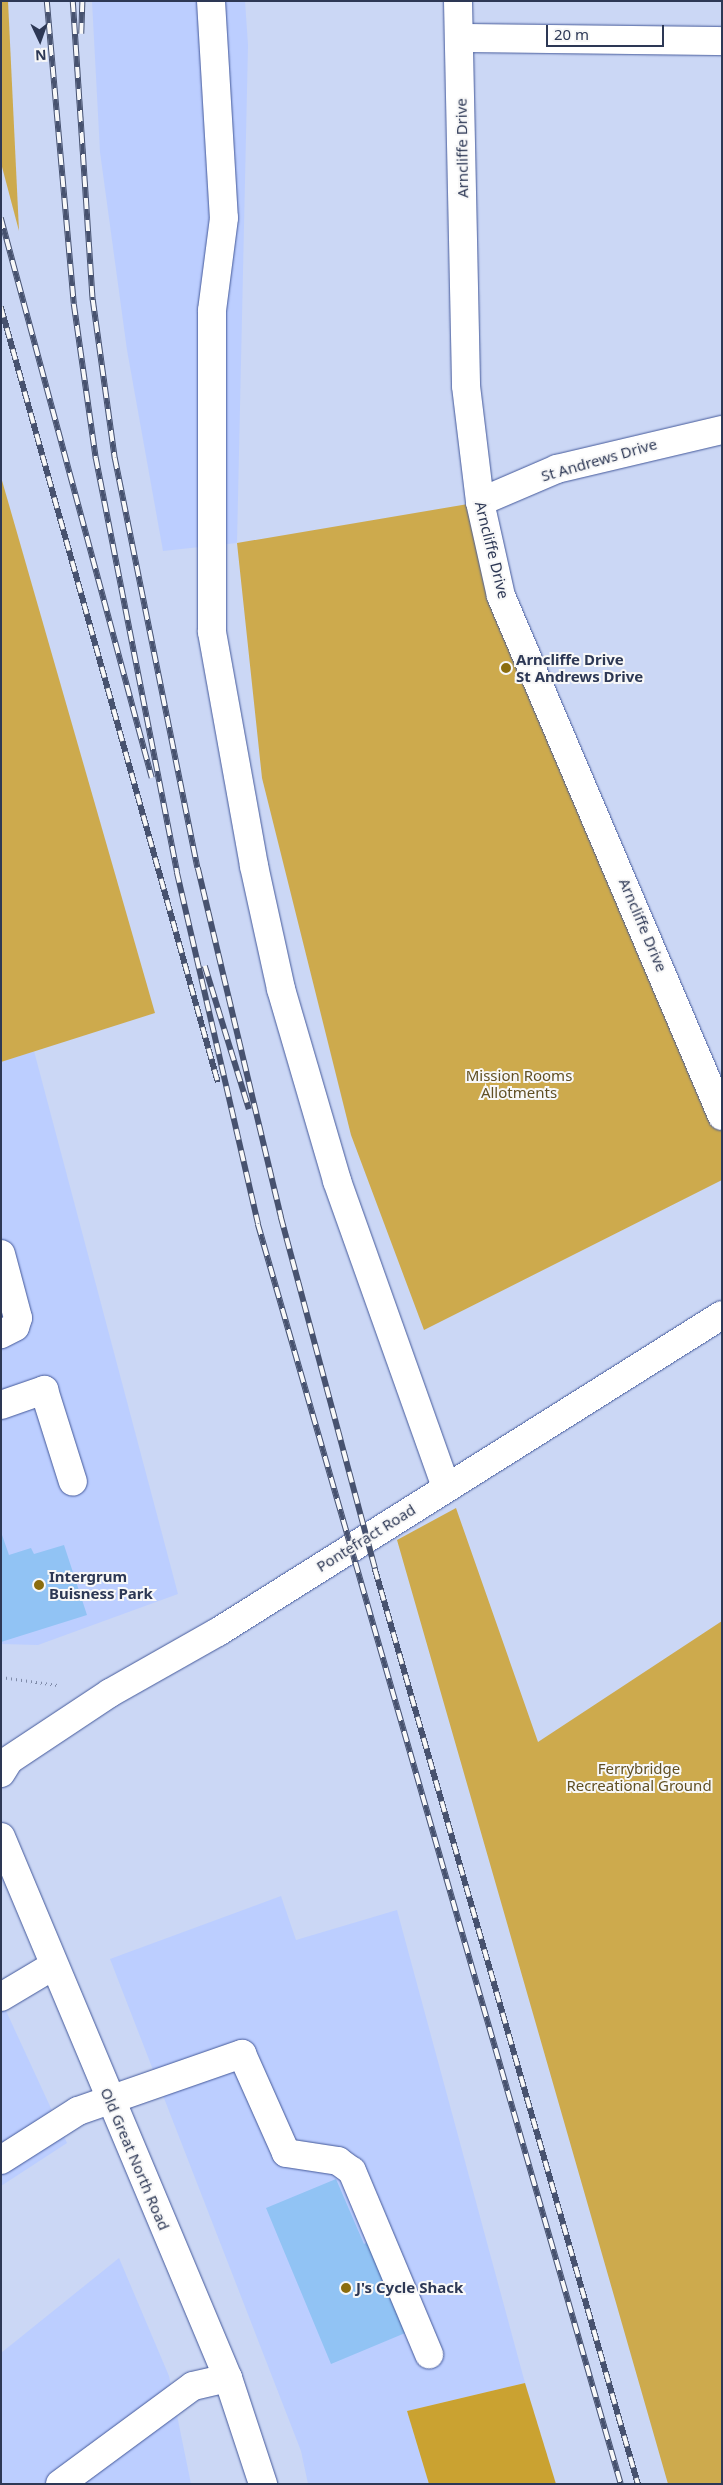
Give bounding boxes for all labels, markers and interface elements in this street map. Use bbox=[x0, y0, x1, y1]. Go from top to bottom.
north arrow bbox=[15, 15, 65, 65]
scale bar bbox=[548, 15, 666, 47]
text: 20 m bbox=[554, 24, 589, 44]
text: N bbox=[35, 46, 47, 65]
street label: Arncliffe Drive bbox=[452, 98, 472, 198]
street label: St Andrews Drive bbox=[539, 435, 659, 485]
street label: Arncliffe Drive bbox=[471, 499, 513, 601]
place label: Arncliffe Drive St Andrews Drive bbox=[516, 650, 643, 685]
marker: Arncliffe Drive St Andrews Drive bbox=[500, 662, 512, 674]
street label: Arncliffe Drive bbox=[615, 876, 671, 974]
park label: Mission Rooms Allotments bbox=[466, 1066, 572, 1101]
street label: Pontefract Road bbox=[313, 1500, 419, 1576]
place label: Intergrum Buisness Park bbox=[49, 1567, 153, 1602]
marker: Intergrum Buisness Park bbox=[33, 1579, 45, 1591]
park label: Ferrybridge Recreational Ground bbox=[566, 1759, 712, 1794]
street label: Old Great North Road bbox=[97, 2085, 173, 2233]
place label: J's Cycle Shack bbox=[356, 2279, 463, 2297]
marker: J's Cycle Shack bbox=[340, 2282, 352, 2294]

